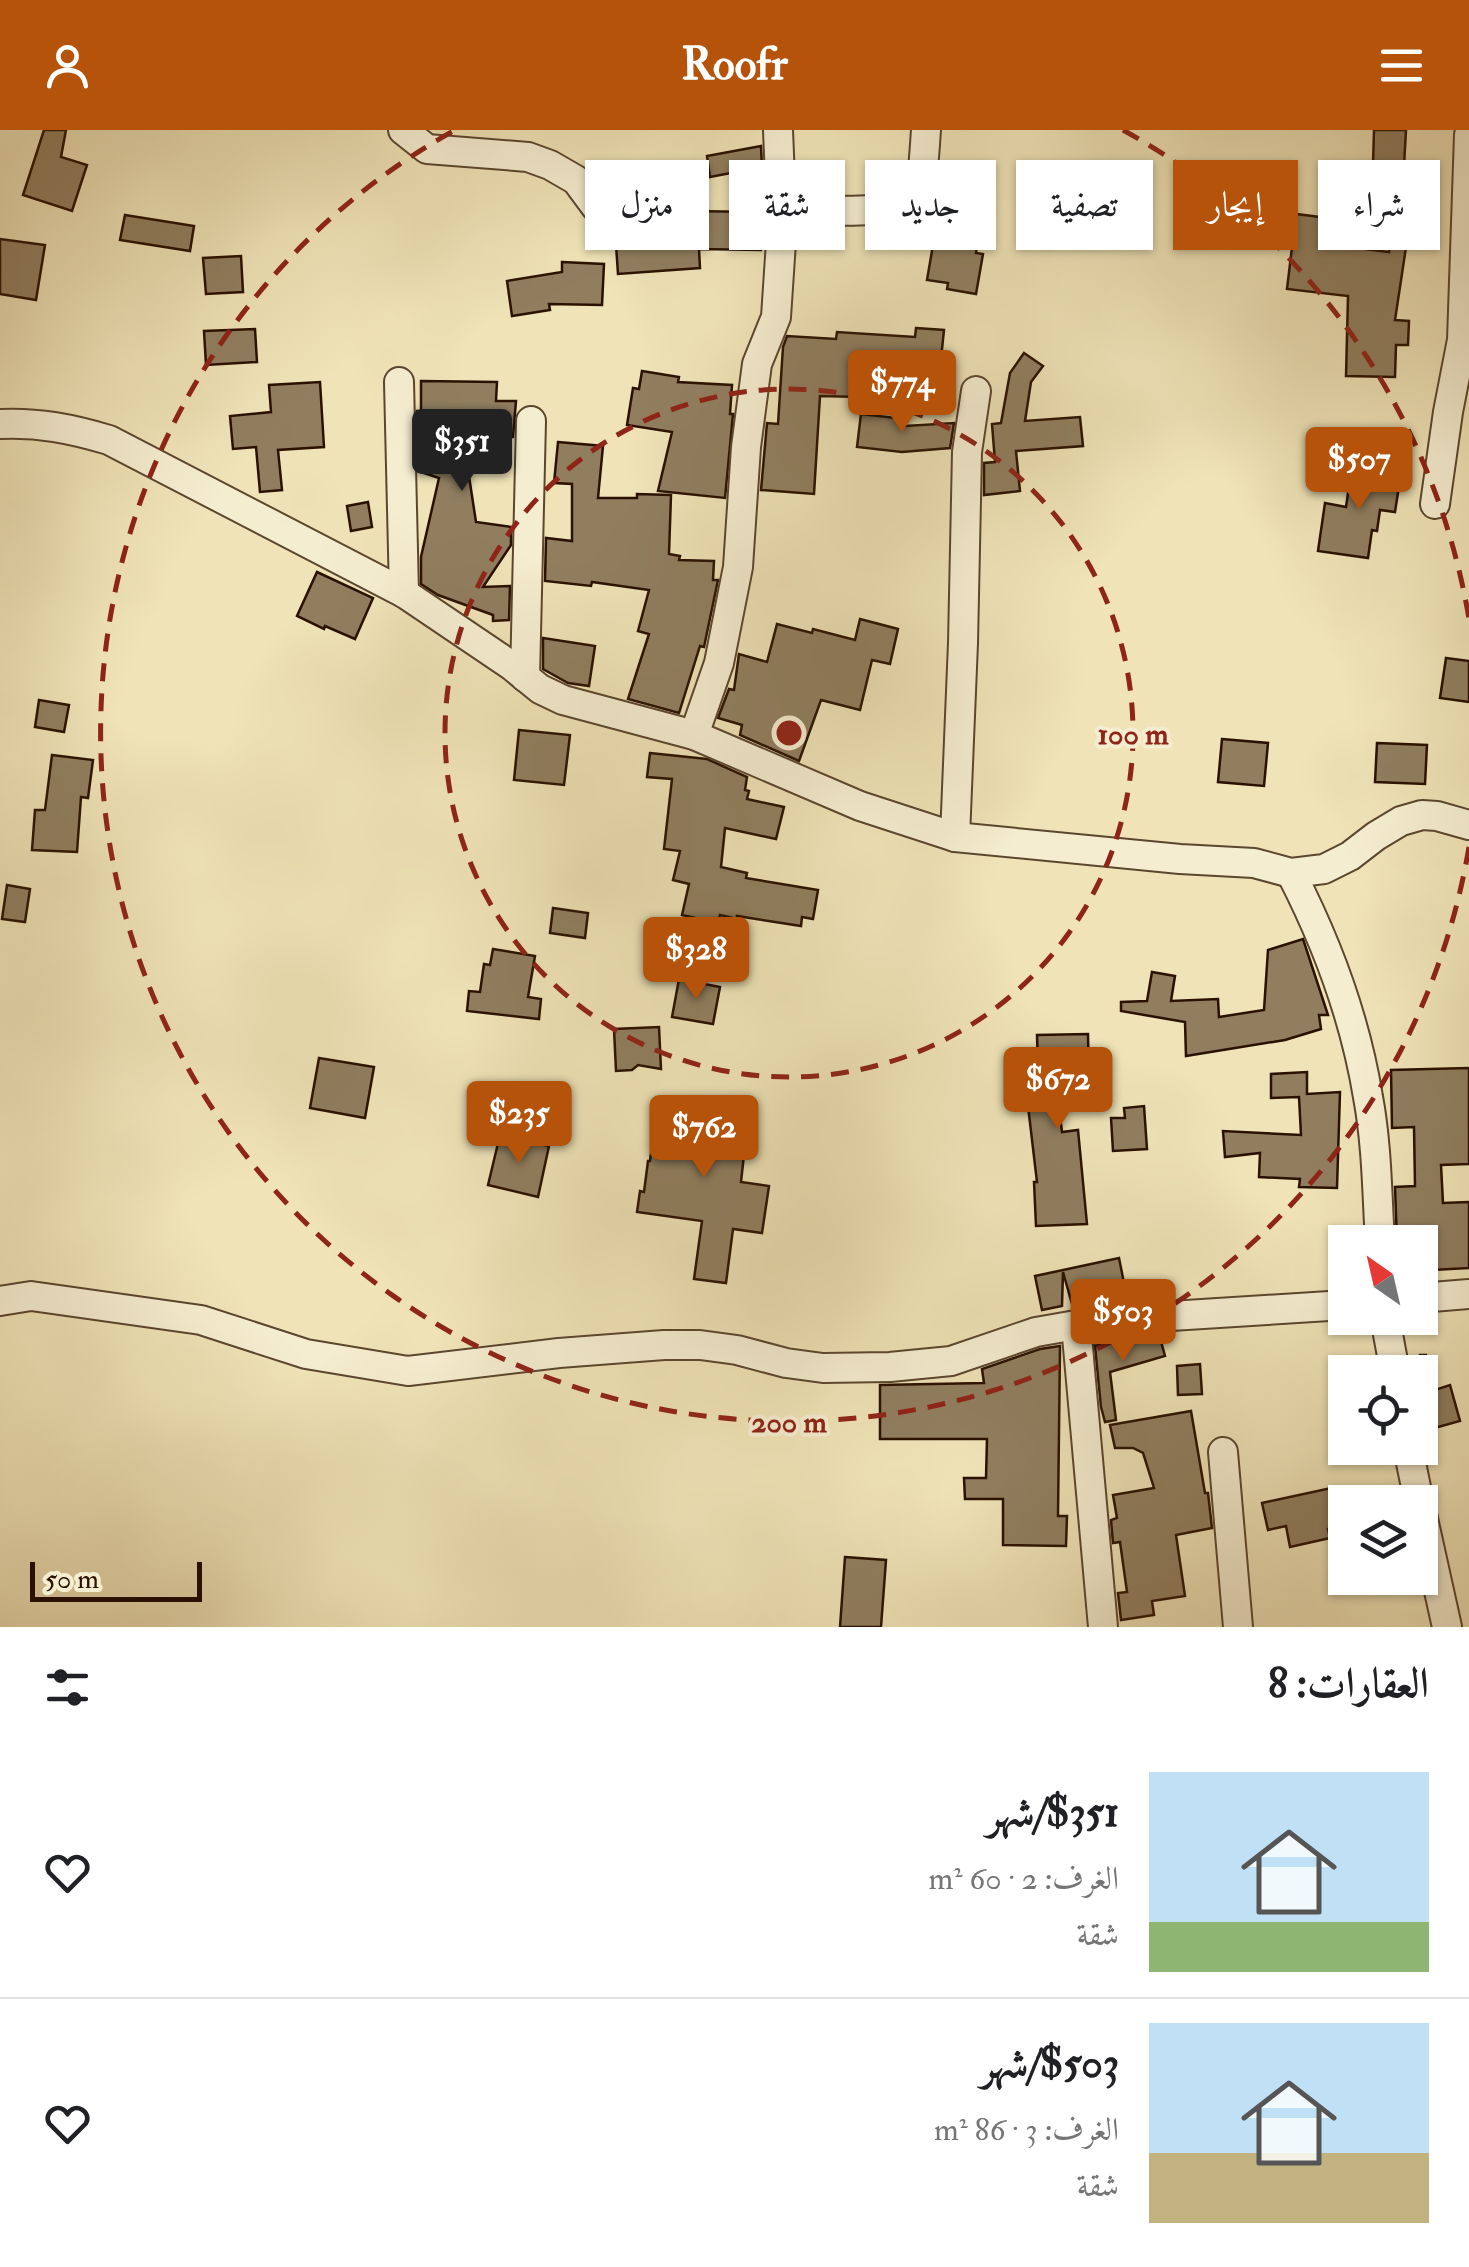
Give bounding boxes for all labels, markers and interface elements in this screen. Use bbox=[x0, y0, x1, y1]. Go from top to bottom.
text: Roofr bbox=[681, 37, 788, 93]
icon: person bbox=[40, 38, 95, 93]
icon: menu bbox=[1374, 38, 1429, 93]
chip: منزل bbox=[585, 160, 709, 250]
chip: شقة bbox=[729, 160, 845, 250]
chip: جديد bbox=[865, 160, 996, 250]
chip: تصفية bbox=[1016, 160, 1153, 250]
chip: إيجار bbox=[1173, 160, 1298, 250]
chip: شراء bbox=[1318, 160, 1440, 250]
pin: $774 bbox=[843, 350, 961, 435]
text: $774 bbox=[870, 362, 934, 402]
pin: $351 bbox=[403, 409, 521, 494]
text: $351 bbox=[434, 421, 490, 461]
pin: $507 bbox=[1300, 427, 1418, 512]
text: $507 bbox=[1328, 439, 1391, 479]
centre of rings bbox=[771, 715, 807, 751]
text: 100 m bbox=[1098, 716, 1169, 753]
pin: $328 bbox=[637, 917, 755, 1002]
text: $328 bbox=[665, 929, 727, 969]
pin: $672 bbox=[999, 1047, 1117, 1132]
text: $672 bbox=[1025, 1059, 1091, 1099]
pin: $235 bbox=[460, 1081, 578, 1166]
text: $235 bbox=[489, 1093, 549, 1133]
pin: $762 bbox=[645, 1095, 763, 1180]
text: $762 bbox=[671, 1107, 737, 1147]
north arrow bbox=[1328, 1225, 1438, 1335]
map controls bbox=[1328, 1225, 1438, 1595]
pin: $503 bbox=[1064, 1279, 1182, 1364]
text: $503 bbox=[1093, 1291, 1153, 1331]
button: locate bbox=[1328, 1355, 1438, 1465]
text: 200 m bbox=[751, 1404, 827, 1441]
button: layers bbox=[1328, 1485, 1438, 1595]
scale bar bbox=[30, 1557, 202, 1602]
text: 50 m bbox=[45, 1562, 99, 1597]
text: العقارات: 8 bbox=[1268, 1658, 1429, 1710]
icon: filters bbox=[40, 1660, 95, 1715]
text: $351/شهر bbox=[987, 1787, 1119, 1839]
icon: home bbox=[1229, 1812, 1349, 1932]
icon: heart bbox=[40, 1845, 95, 1900]
text: الغرف: 2 · 60 m² bbox=[929, 1859, 1119, 1899]
text: شقة bbox=[1077, 1915, 1119, 1955]
text: $503/شهر bbox=[980, 2038, 1119, 2090]
icon: home bbox=[1229, 2063, 1349, 2183]
icon: heart bbox=[40, 2096, 95, 2151]
text: الغرف: 3 · 86 m² bbox=[934, 2110, 1119, 2150]
text: شقة bbox=[1077, 2166, 1119, 2206]

